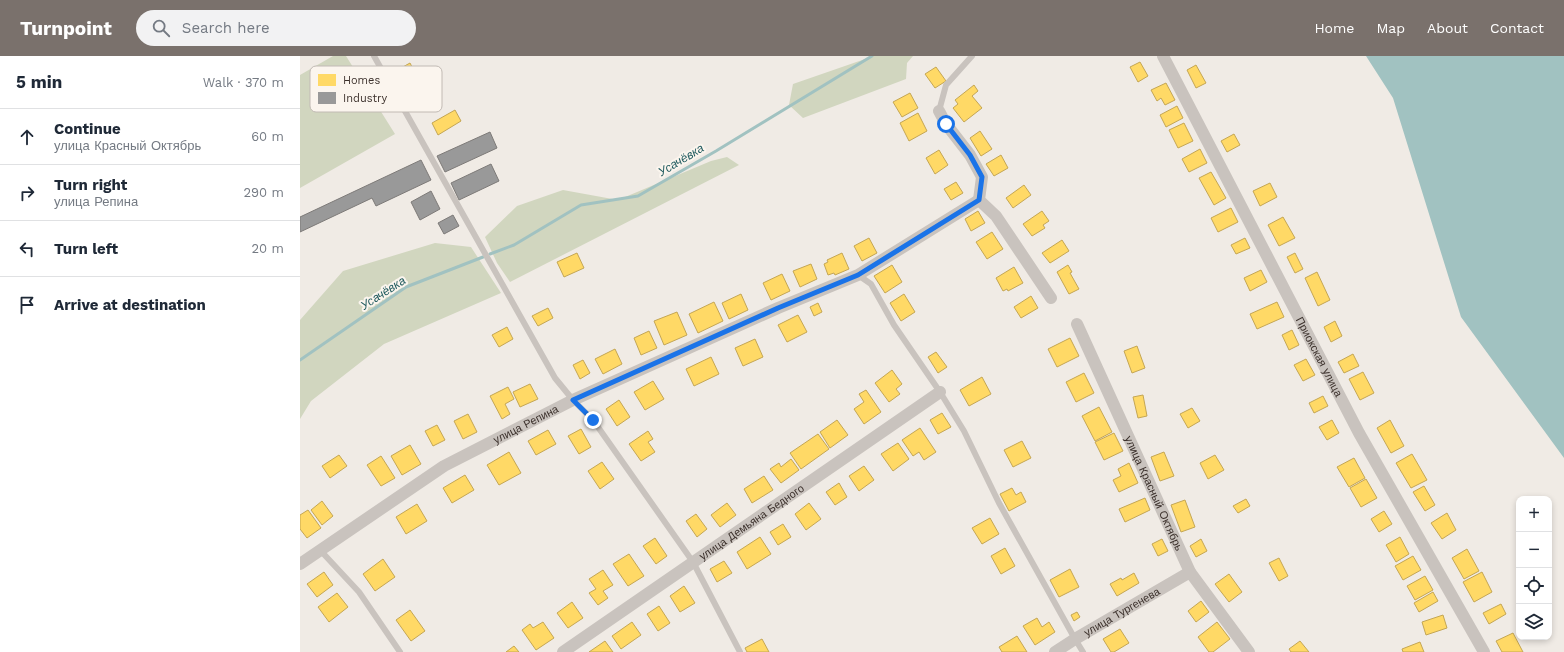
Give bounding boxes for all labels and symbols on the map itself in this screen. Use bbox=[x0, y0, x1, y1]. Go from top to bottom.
legend bbox=[310, 66, 442, 112]
text: Homes bbox=[343, 74, 380, 87]
text: Industry bbox=[343, 92, 388, 105]
route start bbox=[937, 115, 955, 133]
water label: Усачёвка bbox=[655, 141, 707, 180]
water label: Усачёвка bbox=[357, 273, 408, 313]
street label: Приокская улица bbox=[1293, 315, 1345, 400]
street label: улица Репина bbox=[491, 402, 561, 447]
route end bbox=[584, 411, 602, 429]
street label: улица Красный Октябрь bbox=[1122, 434, 1186, 553]
street label: улица Демьяна Бедного bbox=[697, 482, 807, 563]
street label: улица Тургенева bbox=[1082, 585, 1163, 639]

